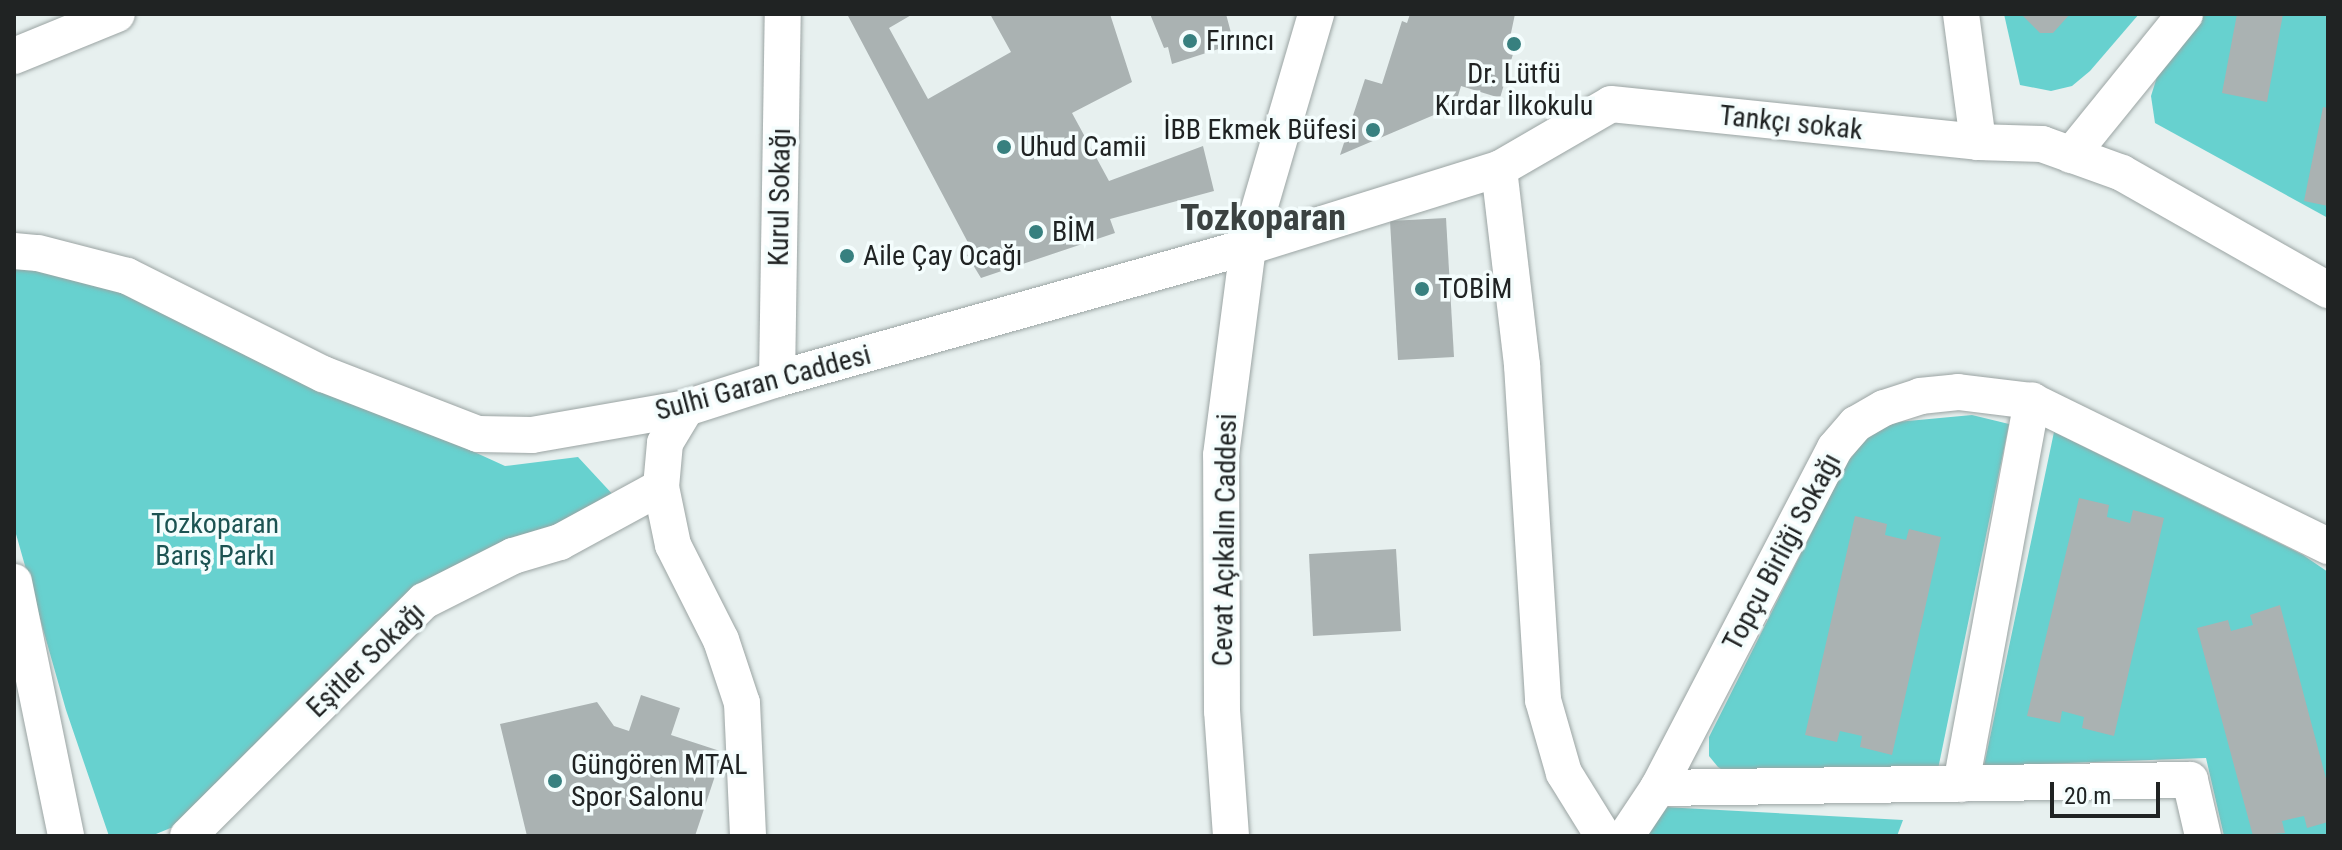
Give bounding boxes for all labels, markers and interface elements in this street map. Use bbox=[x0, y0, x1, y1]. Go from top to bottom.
place label: Fırıncı bbox=[1206, 24, 1274, 58]
marker: Fırıncı bbox=[1181, 32, 1199, 50]
marker: Dr. Lütfü Kırdar İlkokulu bbox=[1505, 35, 1523, 53]
place label: Dr. Lütfü Kırdar İlkokulu bbox=[1435, 57, 1593, 123]
street label: Tankçı sokak bbox=[1718, 99, 1864, 147]
place label: İBB Ekmek Büfesi bbox=[1164, 113, 1357, 147]
marker: İBB Ekmek Büfesi bbox=[1364, 121, 1382, 139]
street label: Kurul Sokağı bbox=[762, 128, 798, 266]
place label: Uhud Camii bbox=[1020, 130, 1146, 164]
marker: Uhud Camii bbox=[995, 138, 1013, 156]
district label: Tozkoparan bbox=[1180, 197, 1346, 241]
place label: BİM bbox=[1052, 215, 1095, 249]
marker: BİM bbox=[1027, 223, 1045, 241]
place label: Aile Çay Ocağı bbox=[863, 239, 1022, 273]
marker: Aile Çay Ocağı bbox=[838, 247, 856, 265]
place label: TOBİM bbox=[1438, 272, 1512, 306]
marker: TOBİM bbox=[1413, 280, 1431, 298]
street label: Sulhi Garan Caddesi bbox=[652, 338, 874, 428]
street label: Cevat Açıkalın Caddesi bbox=[1206, 413, 1244, 667]
street label: Topçu Birliği Sokağı bbox=[1716, 448, 1848, 656]
park label: Tozkoparan Barış Parkı bbox=[151, 507, 279, 573]
street label: Eşitler Sokağı bbox=[300, 595, 432, 725]
place label: Güngören MTAL Spor Salonu bbox=[571, 748, 748, 814]
scale bar bbox=[2054, 766, 2164, 816]
marker: Güngören MTAL Spor Salonu bbox=[546, 772, 564, 790]
text: 20 m bbox=[2064, 782, 2111, 810]

